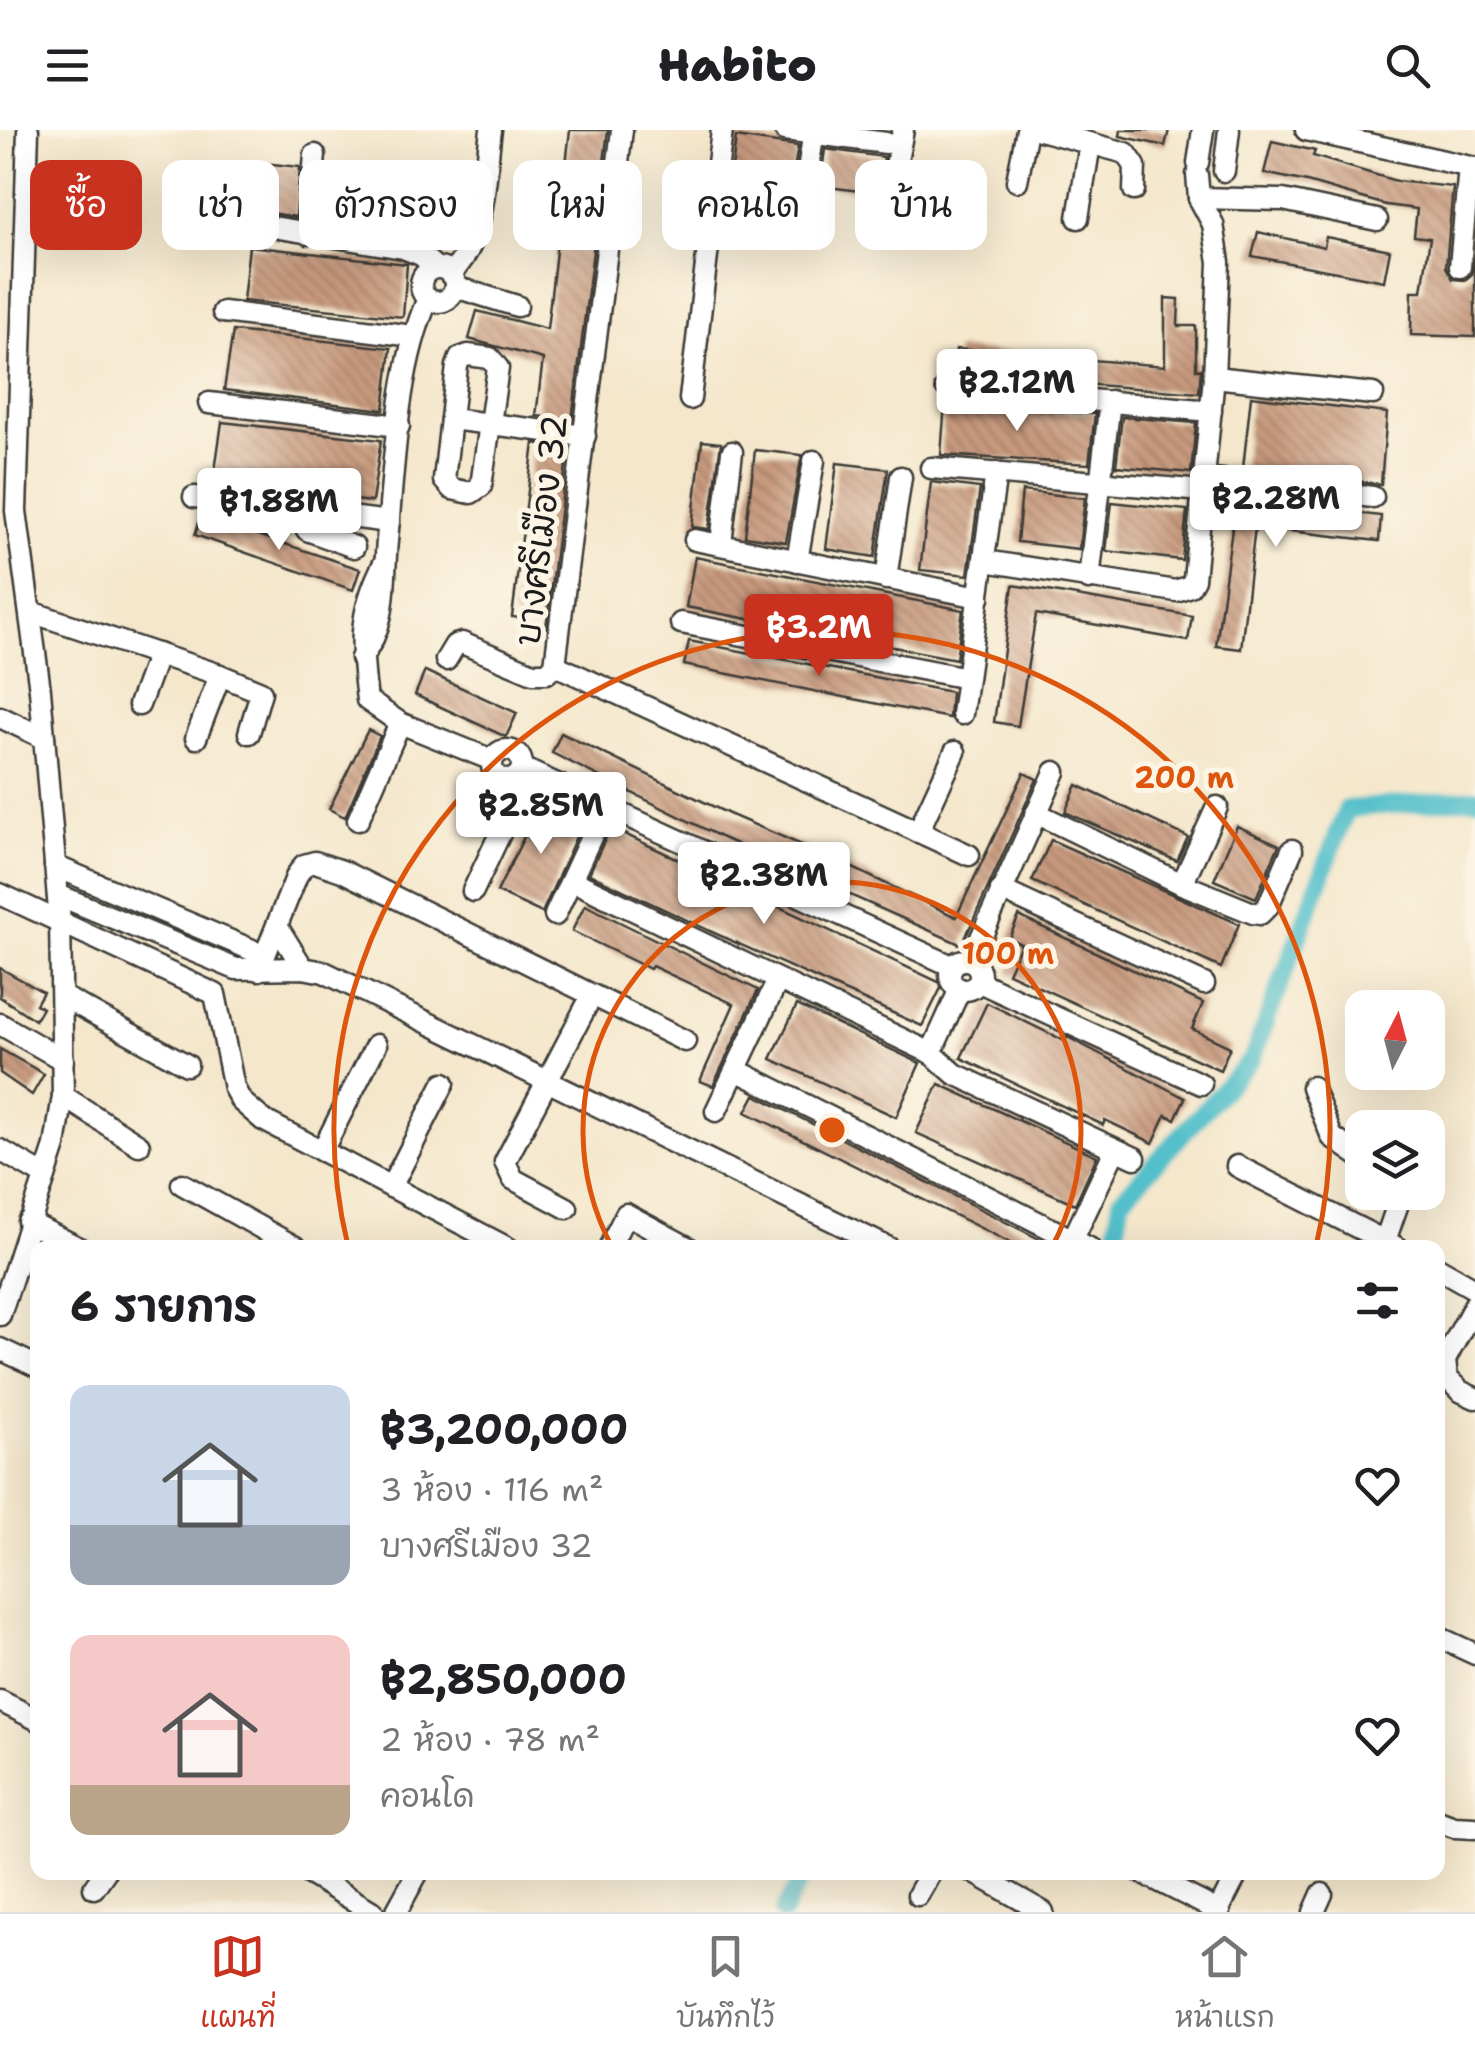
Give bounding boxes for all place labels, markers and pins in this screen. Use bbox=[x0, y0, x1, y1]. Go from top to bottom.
pin: ฿2.12M bbox=[936, 349, 1098, 434]
pin: ฿2.28M bbox=[1195, 465, 1357, 550]
pin: ฿1.88M bbox=[198, 468, 360, 553]
pin: ฿3.2M bbox=[749, 594, 889, 679]
pin: ฿2.85M bbox=[460, 772, 622, 857]
pin: ฿2.38M bbox=[683, 842, 845, 927]
centre of rings bbox=[814, 1112, 850, 1148]

